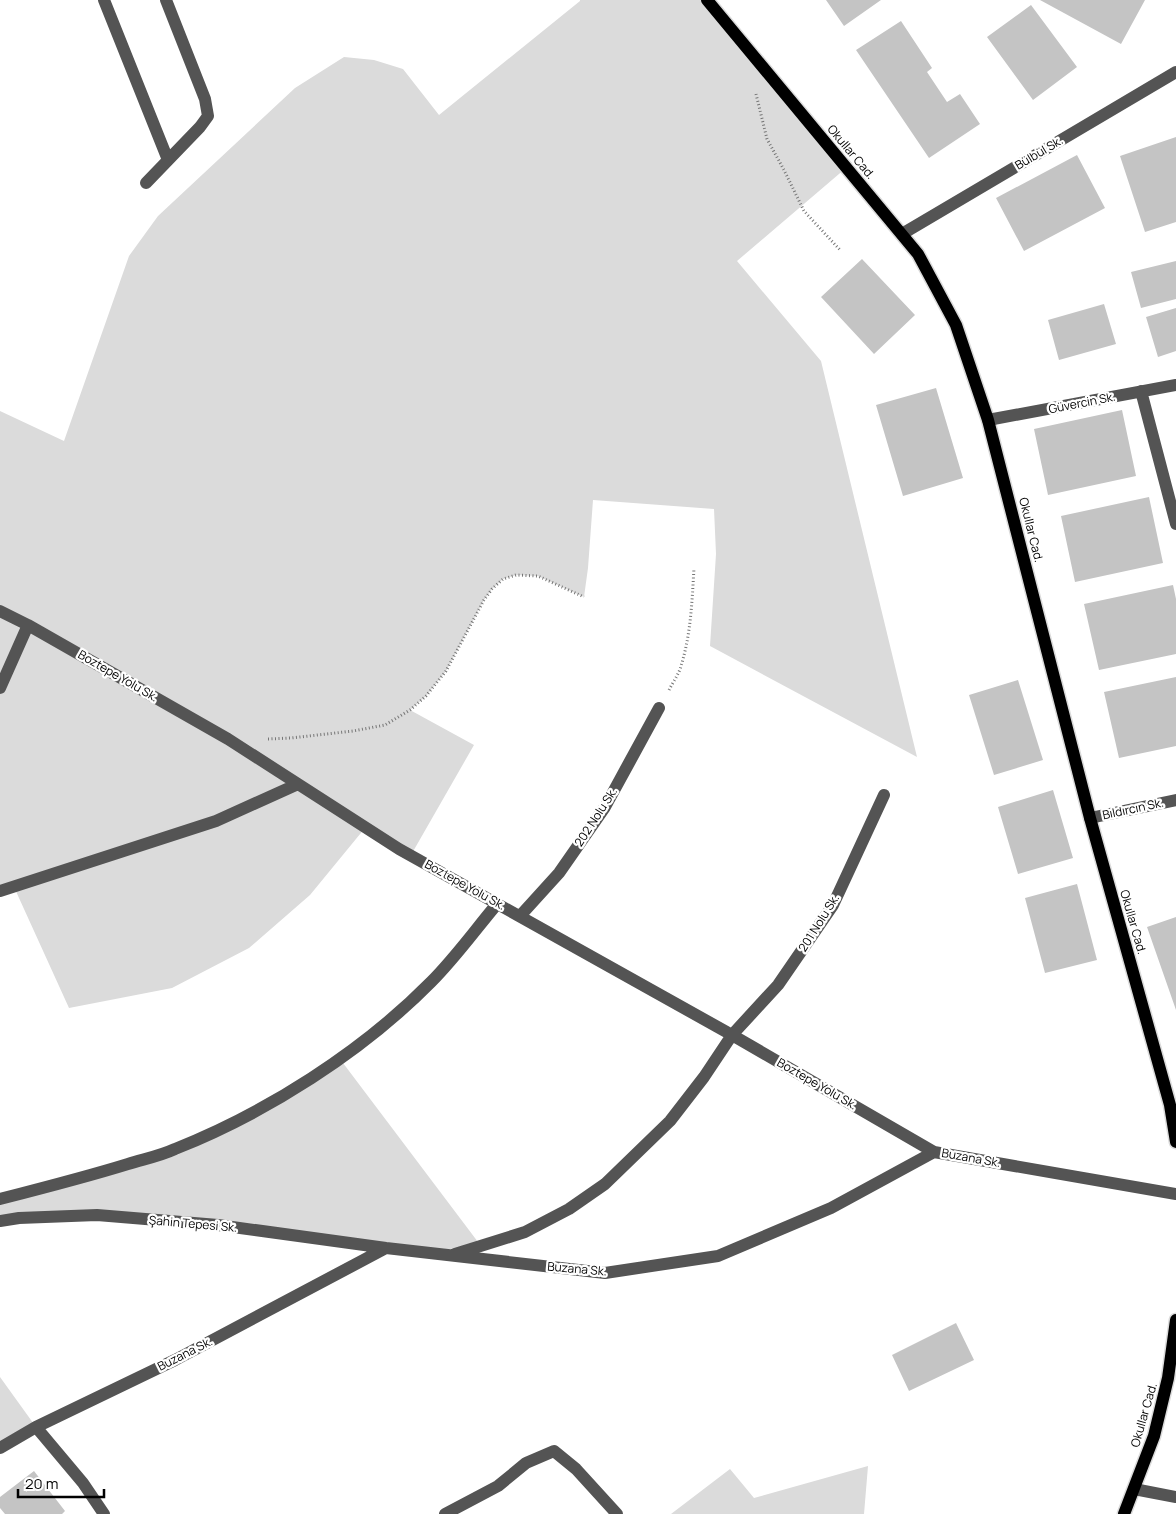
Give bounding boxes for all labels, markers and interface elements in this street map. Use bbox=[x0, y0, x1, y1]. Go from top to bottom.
street label: Okullar Cad. bbox=[824, 121, 879, 182]
street label: Bülbül Sk. bbox=[1012, 132, 1066, 174]
street label: Güvercin Sk. bbox=[1047, 388, 1117, 417]
street label: Okullar Cad. bbox=[1015, 496, 1048, 564]
street label: Boztepe Yolu Sk. bbox=[75, 646, 161, 705]
street label: 202 Nolu Sk. bbox=[570, 784, 621, 850]
street label: Bıldırcın Sk. bbox=[1101, 794, 1165, 823]
street label: Boztepe Yolu Sk. bbox=[422, 855, 509, 914]
street label: Okullar Cad. bbox=[1116, 888, 1151, 956]
street label: 201 Nolu Sk. bbox=[794, 891, 843, 955]
street label: Boztepe Yolu Sk. bbox=[774, 1054, 860, 1113]
street label: Buzana Sk. bbox=[940, 1144, 1002, 1171]
street label: Şahin Tepesi Sk. bbox=[148, 1211, 238, 1236]
street label: Buzana Sk. bbox=[547, 1257, 608, 1280]
street label: Buzana Sk. bbox=[154, 1332, 215, 1375]
street label: Okullar Cad. bbox=[1126, 1381, 1161, 1449]
scale bar bbox=[18, 1466, 104, 1498]
text: 20 m bbox=[25, 1473, 58, 1494]

